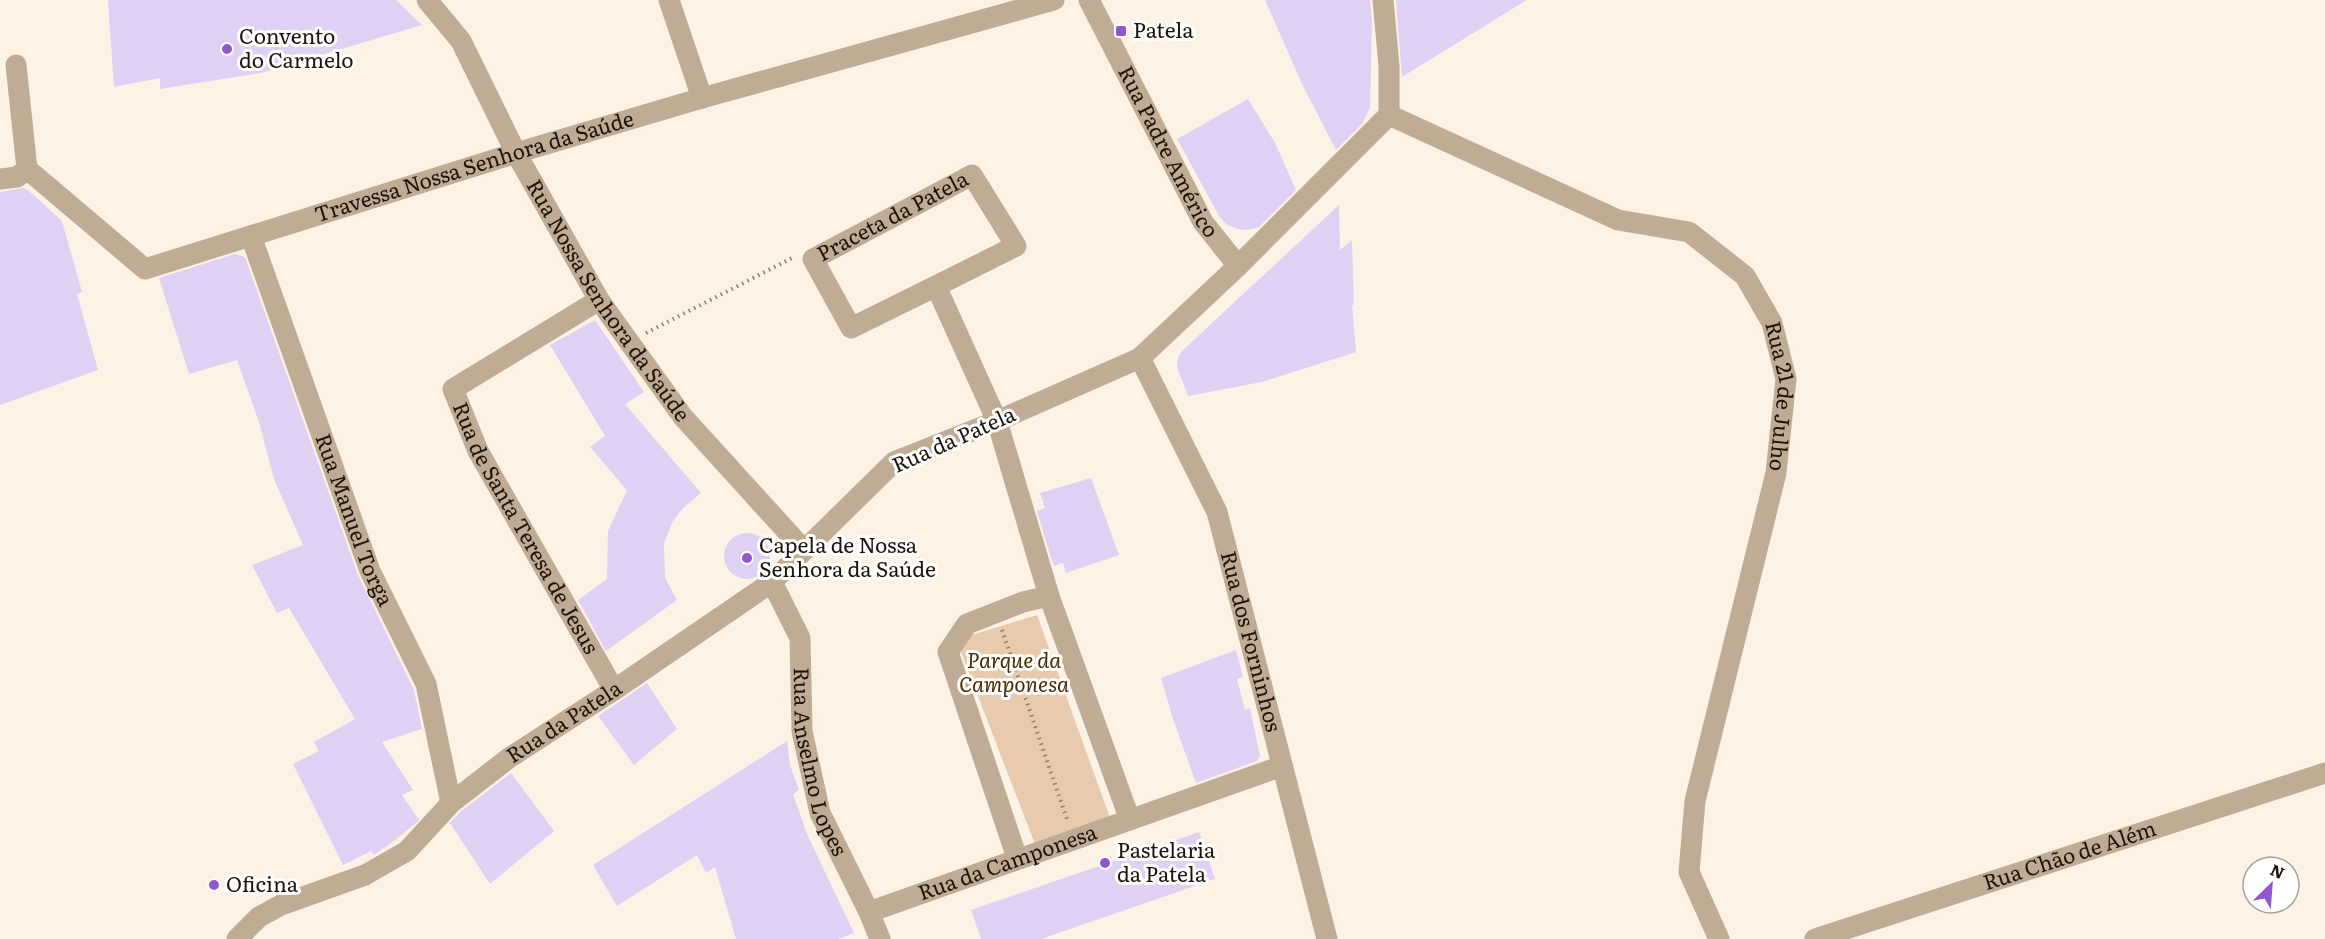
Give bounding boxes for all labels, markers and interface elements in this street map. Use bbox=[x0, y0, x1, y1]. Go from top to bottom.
place label: Patela bbox=[1133, 13, 1194, 44]
place label: Convento do Carmelo bbox=[239, 19, 354, 74]
marker: Patela bbox=[1114, 24, 1128, 38]
marker: Convento do Carmelo bbox=[220, 42, 234, 56]
street label: Rua Padre Américo bbox=[1112, 59, 1227, 243]
street label: Travessa Nossa Senhora da Saúde bbox=[310, 101, 637, 228]
street label: Praceta da Patela bbox=[810, 161, 974, 267]
street label: Rua Nossa Senhora da Saúde bbox=[521, 172, 699, 427]
street label: Rua 21 de Julho bbox=[1759, 317, 1804, 473]
street label: Rua da Patela bbox=[886, 396, 1020, 479]
street label: Rua de Santa Teresa de Jesus bbox=[447, 397, 608, 659]
street label: Rua Manuel Torga bbox=[309, 429, 403, 611]
place label: Capela de Nossa Senhora da Saúde bbox=[759, 528, 936, 583]
street label: Rua dos Forninhos bbox=[1215, 547, 1291, 735]
marker: Capela de Nossa Senhora da Saúde bbox=[740, 551, 754, 565]
park label: Parque da Camponesa bbox=[959, 643, 1069, 698]
street label: Rua Anselmo Lopes bbox=[788, 667, 857, 860]
street label: Rua da Patela bbox=[499, 671, 627, 769]
street label: Rua Chão de Além bbox=[1979, 811, 2160, 896]
street label: Rua da Camponesa bbox=[913, 815, 1101, 907]
place label: Pastelaria da Patela bbox=[1117, 833, 1216, 888]
north arrow bbox=[2241, 855, 2301, 915]
marker: Pastelaria da Patela bbox=[1098, 856, 1112, 870]
text: N bbox=[2267, 857, 2289, 884]
place label: Oficina bbox=[226, 867, 299, 898]
marker: Oficina bbox=[207, 878, 221, 892]

